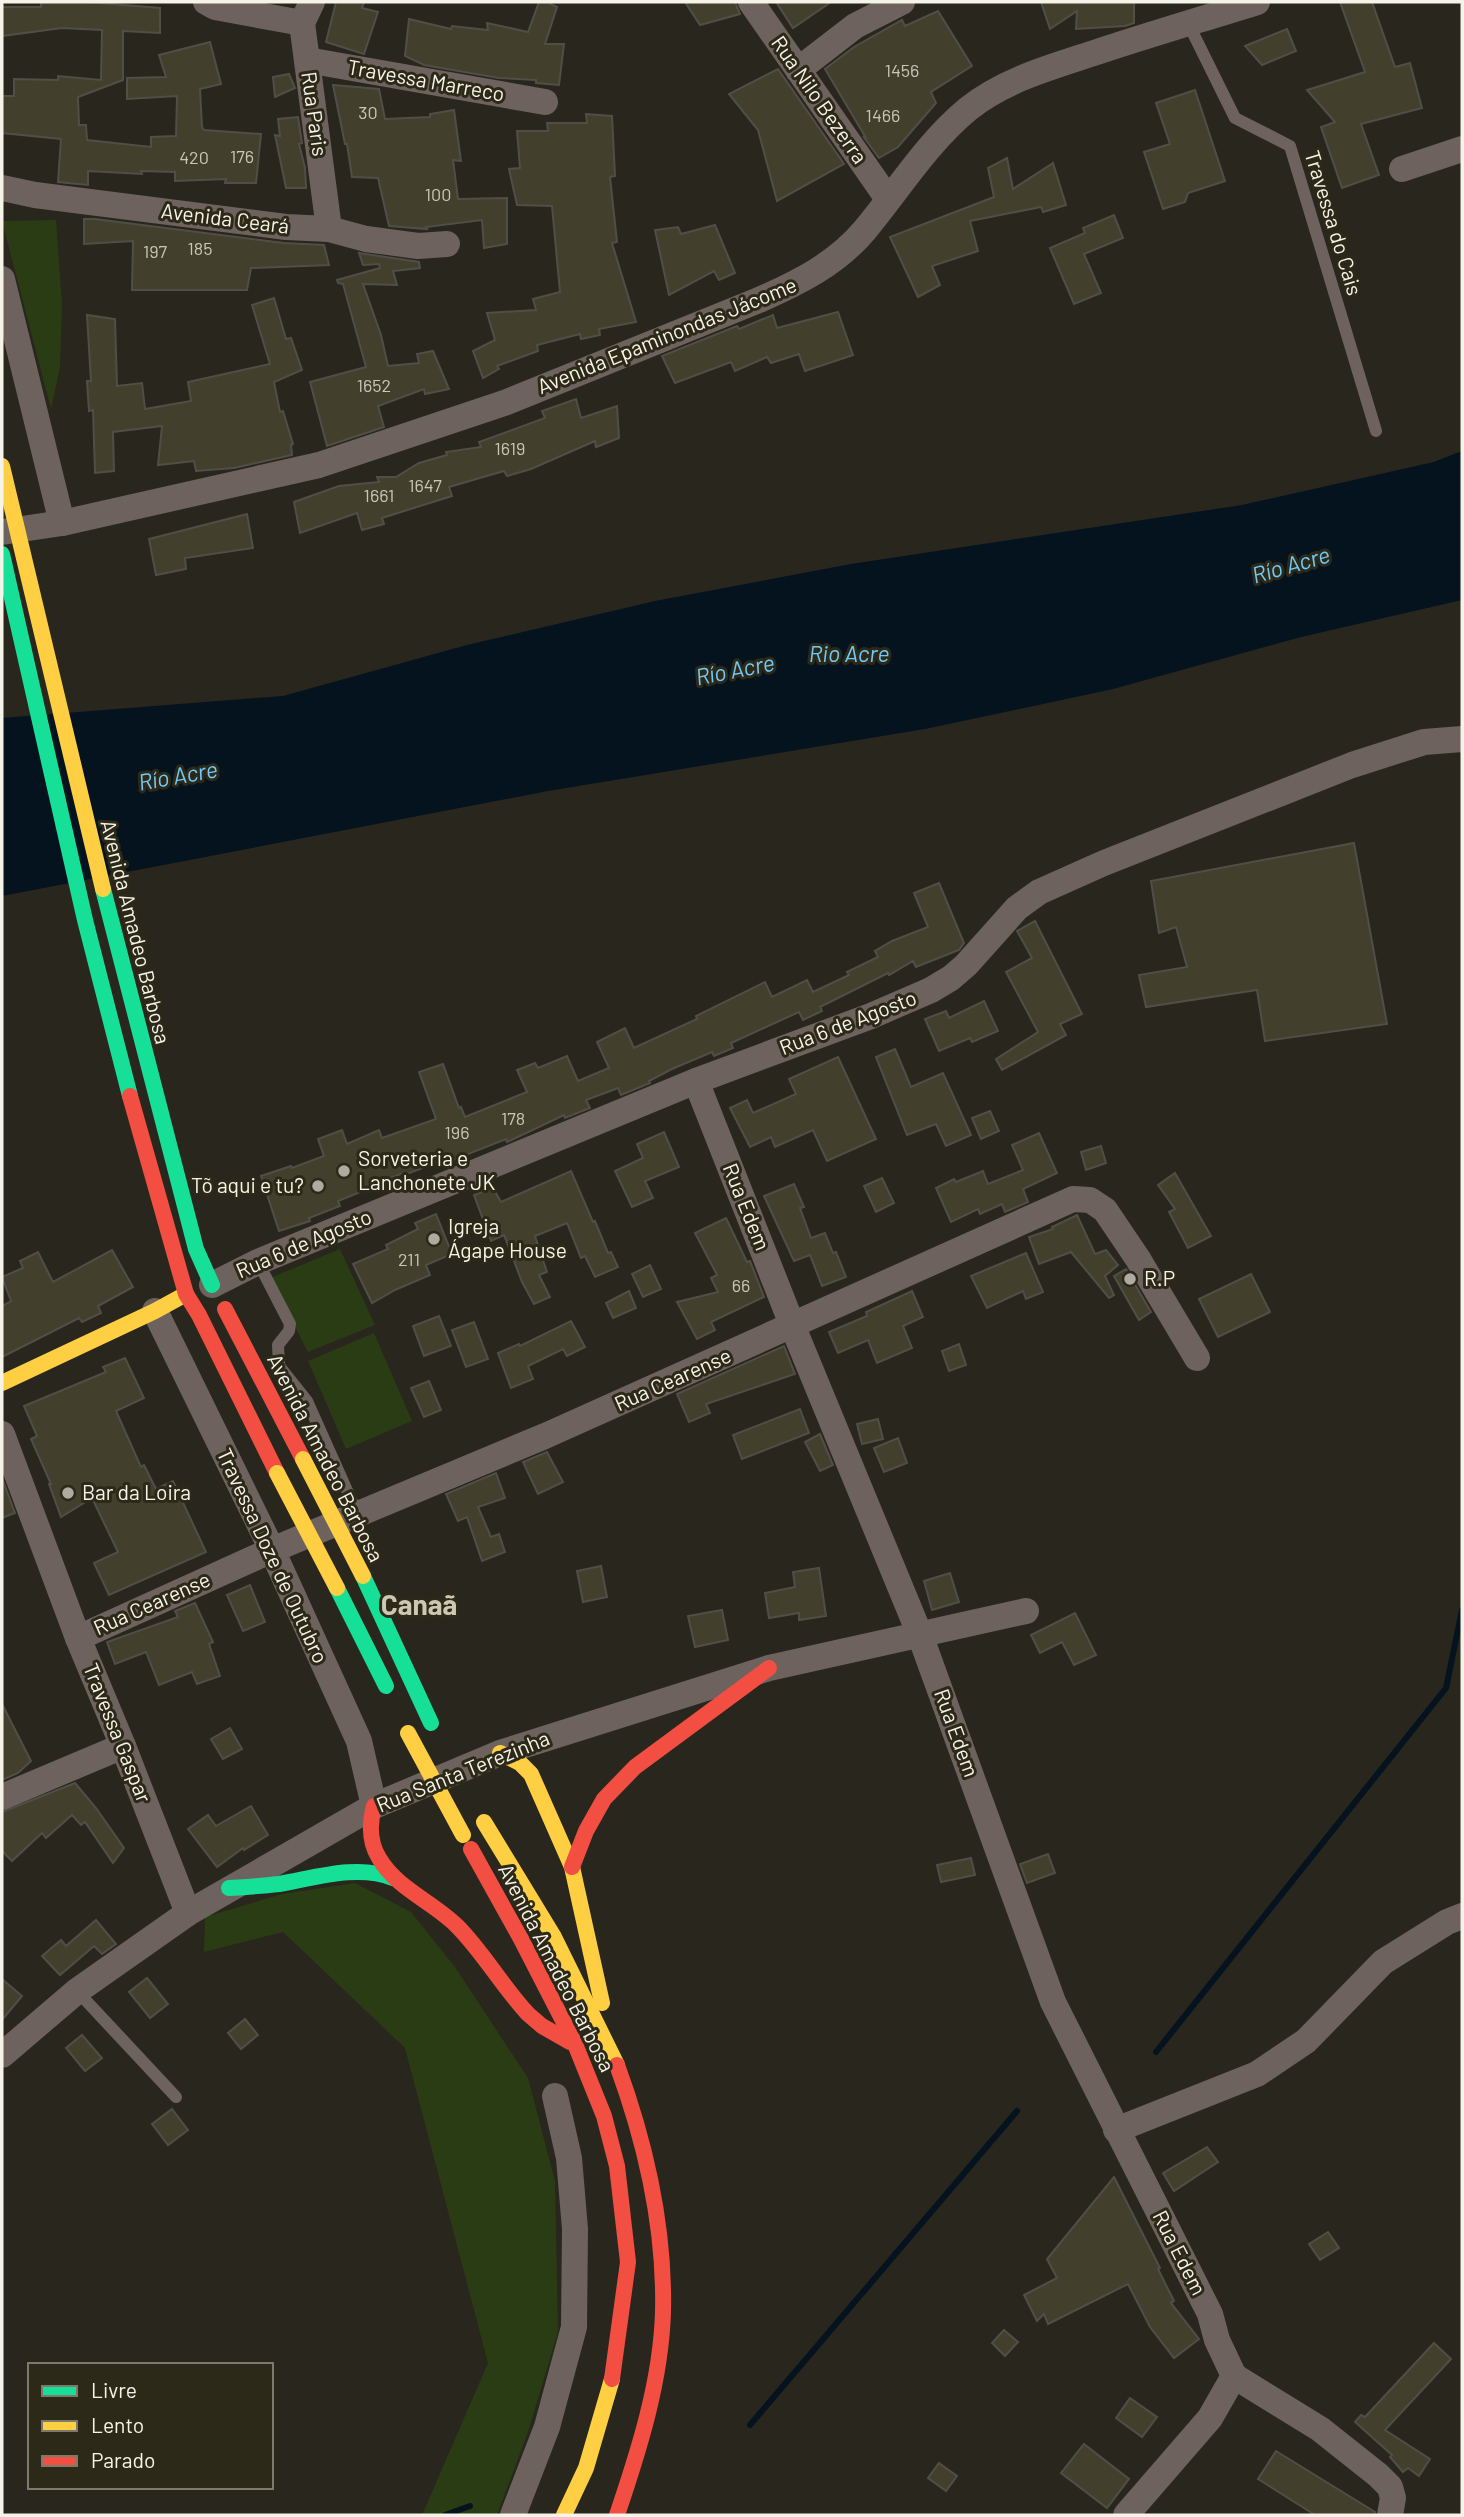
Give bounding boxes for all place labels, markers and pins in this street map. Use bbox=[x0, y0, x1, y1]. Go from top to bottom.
place label: Sorveteria e Lanchonete JK bbox=[358, 1145, 495, 1194]
marker: Sorveteria e Lanchonete JK bbox=[336, 1163, 352, 1179]
place label: Tõ aqui e tu? bbox=[191, 1172, 304, 1197]
marker: Tõ aqui e tu? bbox=[310, 1178, 326, 1194]
place label: Igreja Ágape House bbox=[448, 1213, 567, 1262]
marker: Igreja Ágape House bbox=[426, 1231, 442, 1247]
place label: R.P bbox=[1144, 1265, 1175, 1290]
marker: R.P bbox=[1122, 1271, 1138, 1287]
place label: Bar da Loira bbox=[82, 1479, 191, 1504]
marker: Bar da Loira bbox=[60, 1485, 76, 1501]

